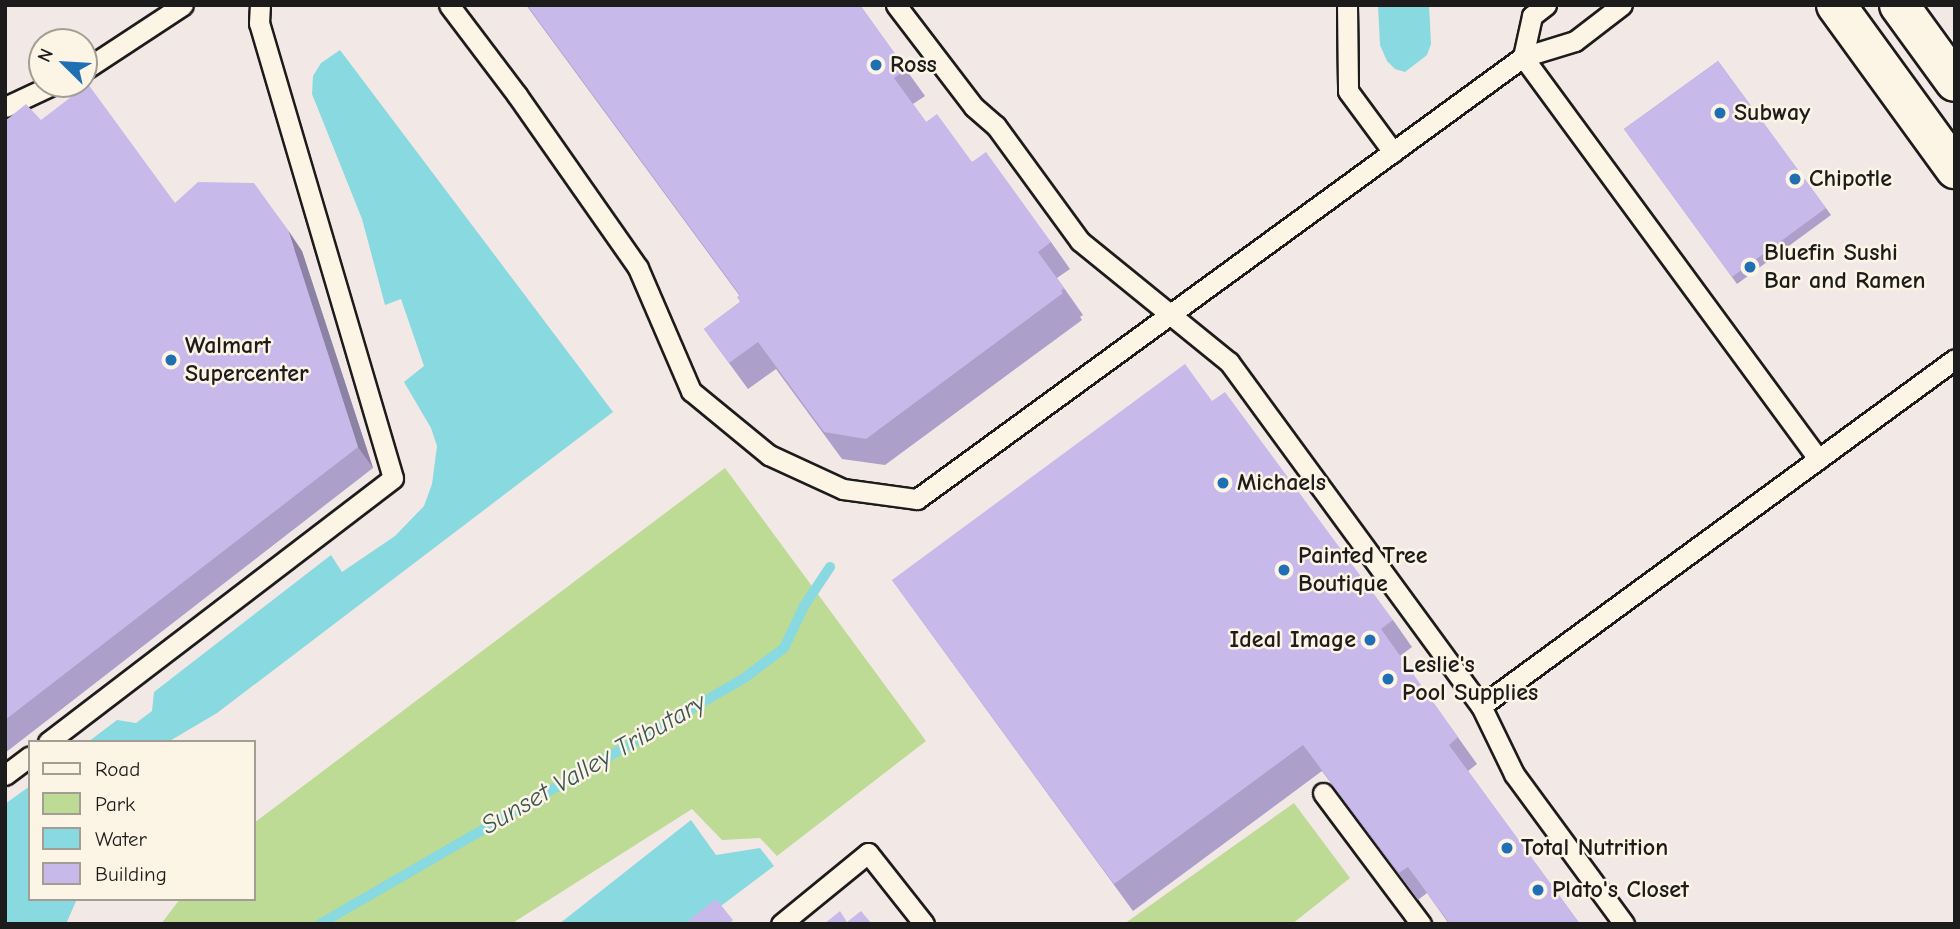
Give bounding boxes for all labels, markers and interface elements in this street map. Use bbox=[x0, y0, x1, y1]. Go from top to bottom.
north arrow bbox=[28, 28, 98, 98]
text: N bbox=[33, 45, 58, 65]
place label: Ross bbox=[890, 51, 937, 79]
marker: Ross bbox=[868, 57, 884, 73]
place label: Subway bbox=[1734, 99, 1810, 127]
marker: Subway bbox=[1712, 105, 1728, 121]
place label: Chipotle bbox=[1809, 165, 1892, 193]
marker: Chipotle bbox=[1787, 171, 1803, 187]
place label: Bluefin Sushi Bar and Ramen bbox=[1764, 239, 1925, 295]
marker: Bluefin Sushi Bar and Ramen bbox=[1742, 259, 1758, 275]
place label: Walmart Supercenter bbox=[185, 332, 309, 388]
marker: Walmart Supercenter bbox=[163, 352, 179, 368]
place label: Michaels bbox=[1237, 469, 1326, 497]
marker: Michaels bbox=[1215, 475, 1231, 491]
place label: Painted Tree Boutique bbox=[1298, 542, 1428, 598]
marker: Painted Tree Boutique bbox=[1276, 562, 1292, 578]
place label: Ideal Image bbox=[1230, 626, 1356, 654]
marker: Ideal Image bbox=[1362, 632, 1378, 648]
place label: Leslie's Pool Supplies bbox=[1402, 651, 1538, 707]
marker: Leslie's Pool Supplies bbox=[1380, 671, 1396, 687]
water label: Sunset Valley Tributary bbox=[476, 688, 712, 842]
legend bbox=[28, 740, 256, 901]
text: Road bbox=[95, 757, 140, 781]
text: Park bbox=[95, 792, 135, 816]
text: Water bbox=[95, 827, 147, 851]
place label: Total Nutrition bbox=[1521, 834, 1668, 862]
marker: Total Nutrition bbox=[1499, 840, 1515, 856]
text: Building bbox=[95, 862, 167, 886]
place label: Plato's Closet bbox=[1552, 876, 1689, 904]
marker: Plato's Closet bbox=[1530, 882, 1546, 898]

